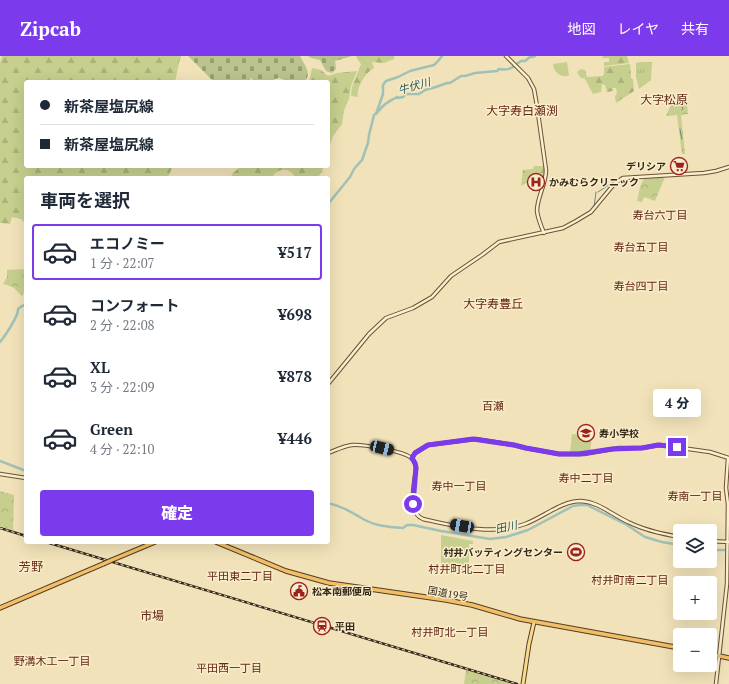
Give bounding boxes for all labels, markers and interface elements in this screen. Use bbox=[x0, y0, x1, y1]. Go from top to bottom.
text: Zipcab bbox=[20, 16, 81, 41]
text: 地図 bbox=[567, 19, 595, 38]
text: レイヤ bbox=[617, 19, 659, 38]
text: 共有 bbox=[681, 19, 709, 38]
water label: 牛伏川 bbox=[396, 74, 433, 97]
district label: 大字松原 bbox=[640, 92, 688, 107]
text: 新茶屋塩尻線 bbox=[64, 96, 154, 116]
district label: 大字寿白瀬渕 bbox=[486, 103, 558, 118]
text: 新茶屋塩尻線 bbox=[64, 134, 154, 154]
supermarket icon: デリシア bbox=[669, 156, 689, 176]
place label: デリシア bbox=[626, 160, 666, 173]
hospital icon: かみむらクリニック bbox=[526, 172, 546, 192]
place label: かみむらクリニック bbox=[549, 176, 639, 189]
text: 車両を選択 bbox=[40, 188, 130, 212]
district label: 寿台六丁目 bbox=[633, 208, 688, 222]
text: エコノミー bbox=[90, 233, 165, 253]
icon: car bbox=[42, 234, 78, 270]
district label: 寿台五丁目 bbox=[614, 240, 669, 254]
text: ¥517 bbox=[278, 242, 312, 262]
text: 1 分 · 22:07 bbox=[90, 254, 155, 272]
district label: 寿台四丁目 bbox=[614, 279, 669, 293]
text: コンフォート bbox=[90, 295, 180, 315]
icon: car bbox=[42, 296, 78, 332]
district label: 大字寿豊丘 bbox=[463, 296, 523, 311]
text: ¥698 bbox=[278, 304, 312, 324]
text: 2 分 · 22:08 bbox=[90, 316, 155, 334]
text: XL bbox=[90, 357, 110, 377]
icon: car bbox=[42, 358, 78, 394]
text: ¥878 bbox=[278, 366, 312, 386]
text: 3 分 · 22:09 bbox=[90, 378, 155, 396]
callout: 4 分 bbox=[653, 389, 701, 417]
text: 4 分 bbox=[665, 394, 689, 412]
district label: 百瀬 bbox=[482, 399, 504, 413]
text: Green bbox=[90, 419, 133, 439]
icon: car bbox=[42, 420, 78, 456]
school or university icon: 寿小学校 bbox=[576, 423, 596, 443]
place label: 寿小学校 bbox=[599, 427, 639, 440]
text: ¥446 bbox=[278, 428, 312, 448]
route end bbox=[668, 438, 686, 456]
car bbox=[369, 439, 395, 457]
text: 4 分 · 22:10 bbox=[90, 440, 155, 458]
district label: 寿中二丁目 bbox=[559, 471, 614, 485]
district label: 寿中一丁目 bbox=[432, 479, 487, 493]
district label: 寿南一丁目 bbox=[668, 489, 723, 503]
button: 確定 bbox=[40, 490, 314, 536]
route start bbox=[404, 495, 422, 513]
water label: 田川 bbox=[494, 517, 519, 536]
car bbox=[449, 518, 475, 534]
map controls bbox=[673, 524, 717, 672]
button: layers bbox=[673, 524, 717, 568]
sports icon: 村井バッティングセンター bbox=[566, 542, 586, 562]
place label: 村井バッティングセンター bbox=[444, 546, 563, 559]
district label: 芳野 bbox=[19, 559, 43, 574]
district label: 村井町北二丁目 bbox=[429, 562, 506, 576]
district label: 平田東二丁目 bbox=[207, 569, 273, 583]
district label: 村井町南二丁目 bbox=[592, 573, 669, 587]
button: + bbox=[673, 576, 717, 620]
public building icon: 松本南郵便局 bbox=[289, 581, 309, 601]
street label: 国道19号 bbox=[427, 584, 469, 603]
place label: 松本南郵便局 bbox=[312, 585, 372, 598]
district label: 市場 bbox=[140, 608, 164, 623]
station icon: 平田 bbox=[312, 616, 332, 636]
place label: 平田 bbox=[335, 620, 355, 633]
district label: 村井町北一丁目 bbox=[412, 625, 489, 639]
button: − bbox=[673, 628, 717, 672]
district label: 野溝木工一丁目 bbox=[14, 654, 91, 668]
district label: 平田西一丁目 bbox=[196, 661, 262, 675]

